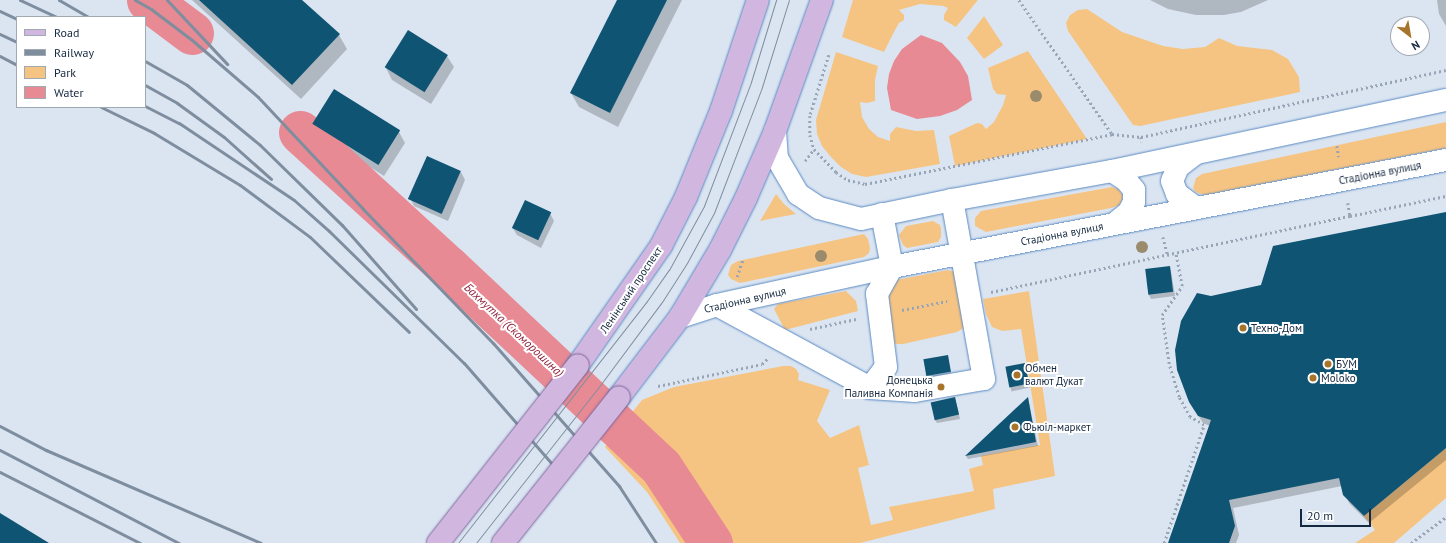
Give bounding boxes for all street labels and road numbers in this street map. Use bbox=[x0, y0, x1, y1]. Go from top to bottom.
street label: Стадіонна вулиця bbox=[1338, 159, 1422, 187]
street label: Стадіонна вулиця bbox=[1020, 220, 1104, 248]
street label: Ленінський проспект bbox=[597, 244, 665, 336]
street label: Стадіонна вулиця bbox=[703, 284, 787, 316]

